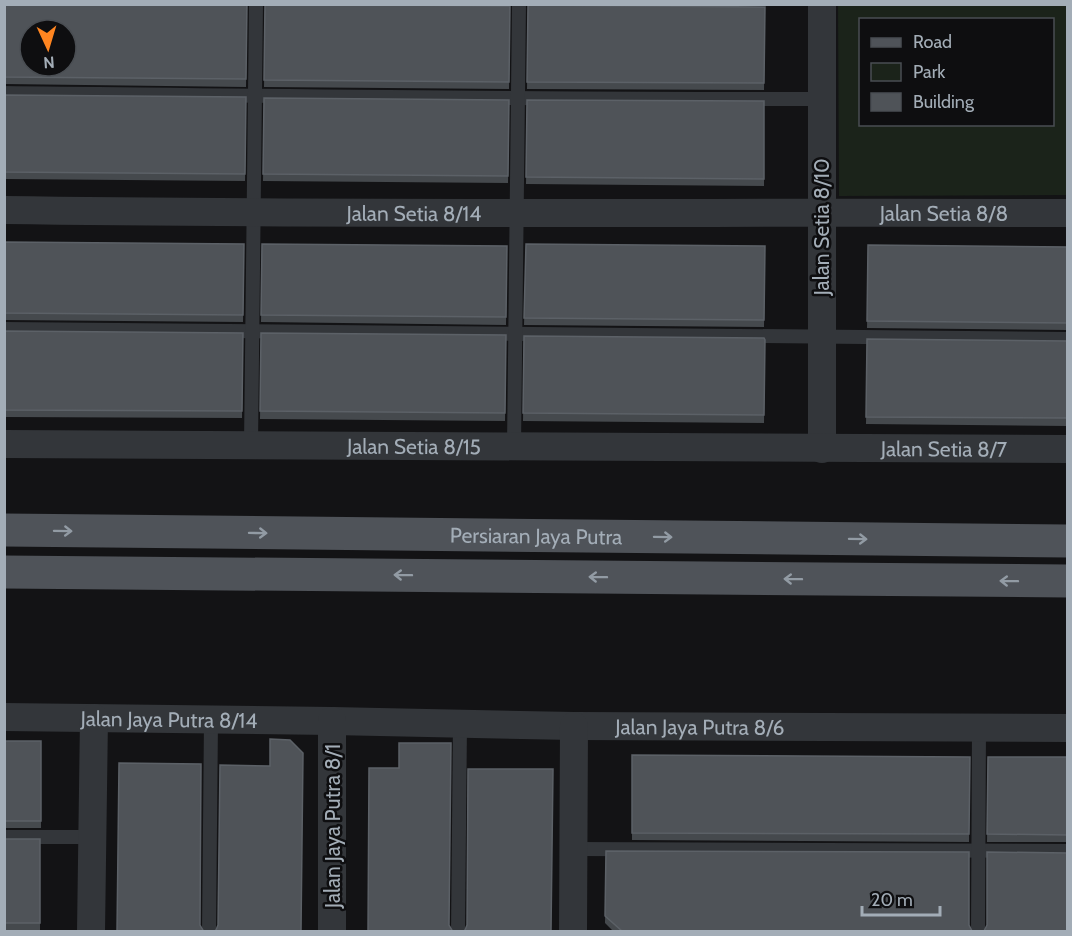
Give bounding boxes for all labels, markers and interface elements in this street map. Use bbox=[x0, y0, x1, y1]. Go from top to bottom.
north arrow bbox=[18, 18, 78, 78]
legend bbox=[859, 18, 1054, 126]
text: Road bbox=[913, 31, 952, 53]
text: N bbox=[43, 53, 55, 72]
text: Park bbox=[913, 61, 946, 83]
text: Building bbox=[913, 91, 975, 113]
street label: Jalan Setia 8/10 bbox=[809, 158, 834, 297]
street label: Jalan Setia 8/14 bbox=[346, 200, 481, 225]
street label: Jalan Setia 8/8 bbox=[879, 200, 1008, 225]
street label: Jalan Setia 8/15 bbox=[346, 433, 481, 459]
street label: Jalan Setia 8/7 bbox=[880, 436, 1008, 461]
street label: Persiaran Jaya Putra bbox=[450, 522, 622, 549]
one-way arrow bbox=[52, 525, 72, 537]
one-way arrow bbox=[247, 527, 267, 539]
one-way arrow bbox=[652, 531, 672, 543]
one-way arrow bbox=[847, 533, 867, 545]
one-way arrow bbox=[394, 569, 414, 581]
one-way arrow bbox=[589, 571, 609, 583]
one-way arrow bbox=[784, 573, 804, 585]
one-way arrow bbox=[1000, 575, 1020, 587]
street label: Jalan Jaya Putra 8/14 bbox=[79, 705, 258, 733]
street label: Jalan Jaya Putra 8/6 bbox=[614, 714, 785, 739]
street label: Jalan Jaya Putra 8/1 bbox=[320, 744, 345, 909]
scale bar bbox=[862, 879, 940, 917]
text: 20 m bbox=[871, 889, 913, 911]

